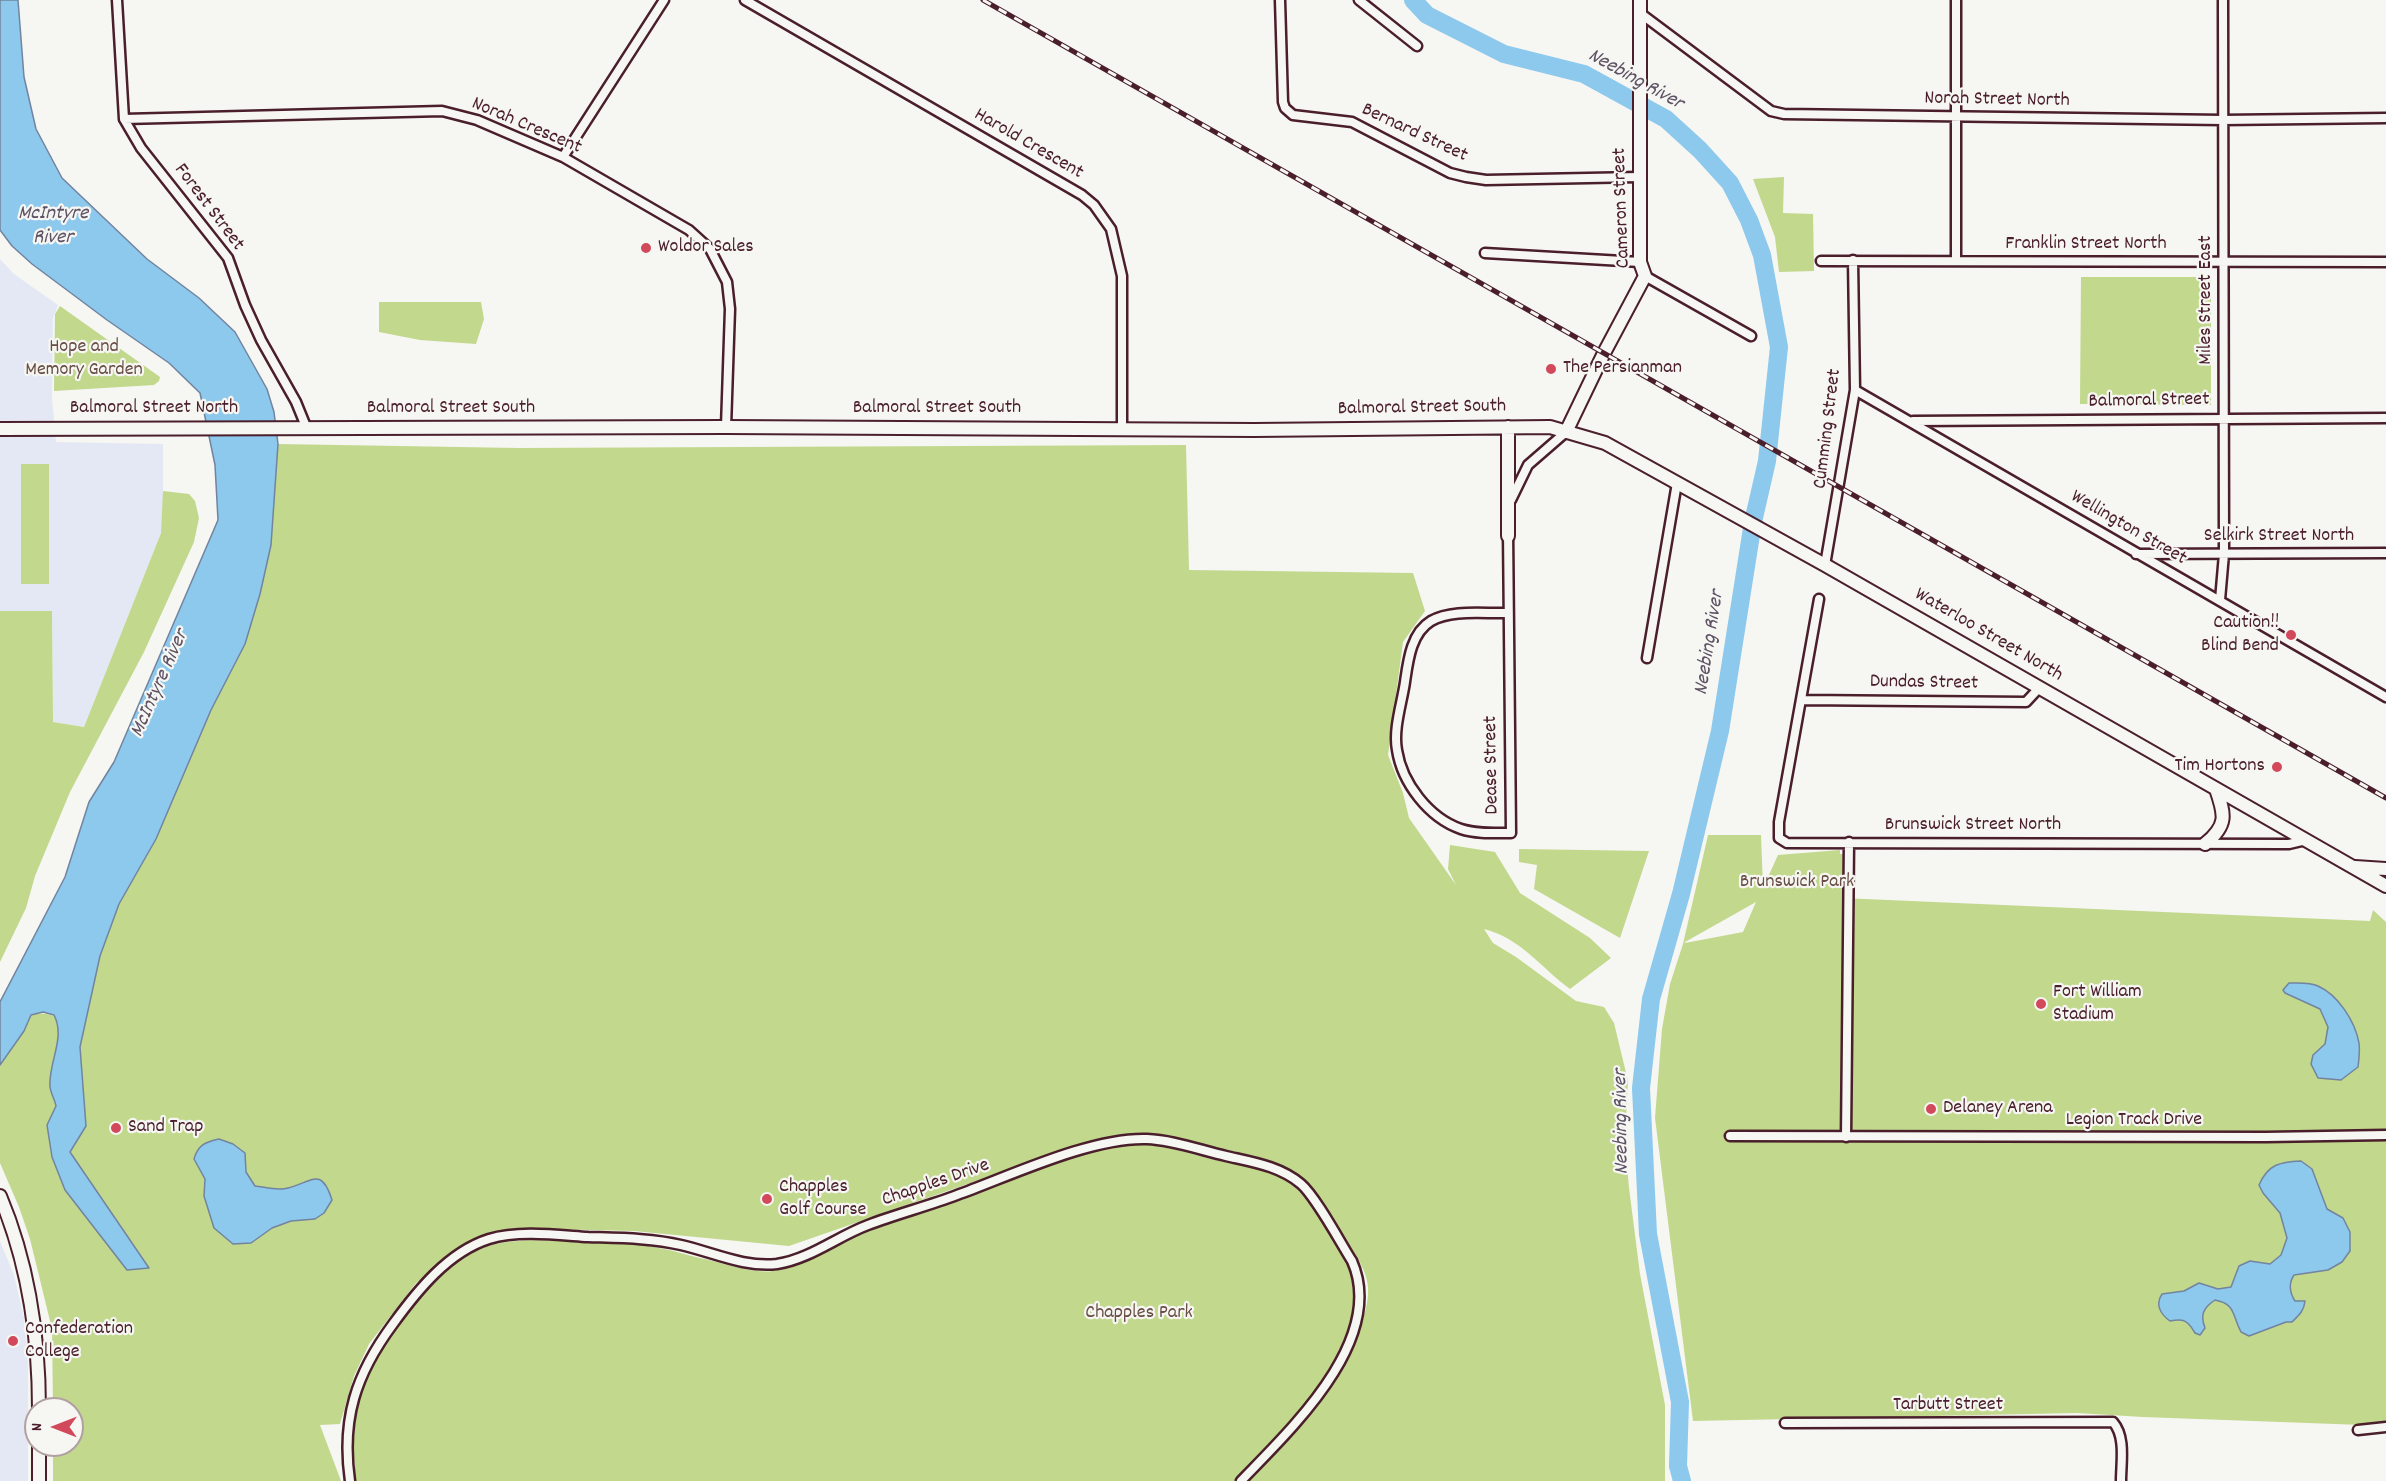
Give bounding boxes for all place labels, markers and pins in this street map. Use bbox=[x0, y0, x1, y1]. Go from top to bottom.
place label: Woldor Sales bbox=[658, 236, 754, 260]
marker: Woldor Sales bbox=[639, 241, 653, 255]
place label: The Persianman bbox=[1563, 357, 1682, 381]
marker: The Persianman bbox=[1544, 362, 1558, 376]
place label: Caution!! Blind Bend bbox=[2201, 612, 2279, 659]
marker: Caution!! Blind Bend bbox=[2284, 628, 2298, 642]
place label: Tim Hortons bbox=[2175, 755, 2265, 779]
marker: Tim Hortons bbox=[2270, 760, 2284, 774]
place label: Fort William Stadium bbox=[2053, 981, 2142, 1028]
marker: Fort William Stadium bbox=[2034, 997, 2048, 1011]
place label: Delaney Arena bbox=[1943, 1097, 2053, 1121]
marker: Delaney Arena bbox=[1924, 1102, 1938, 1116]
place label: Sand Trap bbox=[128, 1116, 203, 1140]
marker: Sand Trap bbox=[109, 1121, 123, 1135]
place label: Chapples Golf Course bbox=[779, 1176, 866, 1223]
marker: Chapples Golf Course bbox=[760, 1192, 774, 1206]
place label: Confederation College bbox=[25, 1318, 133, 1365]
marker: Confederation College bbox=[6, 1334, 20, 1348]

